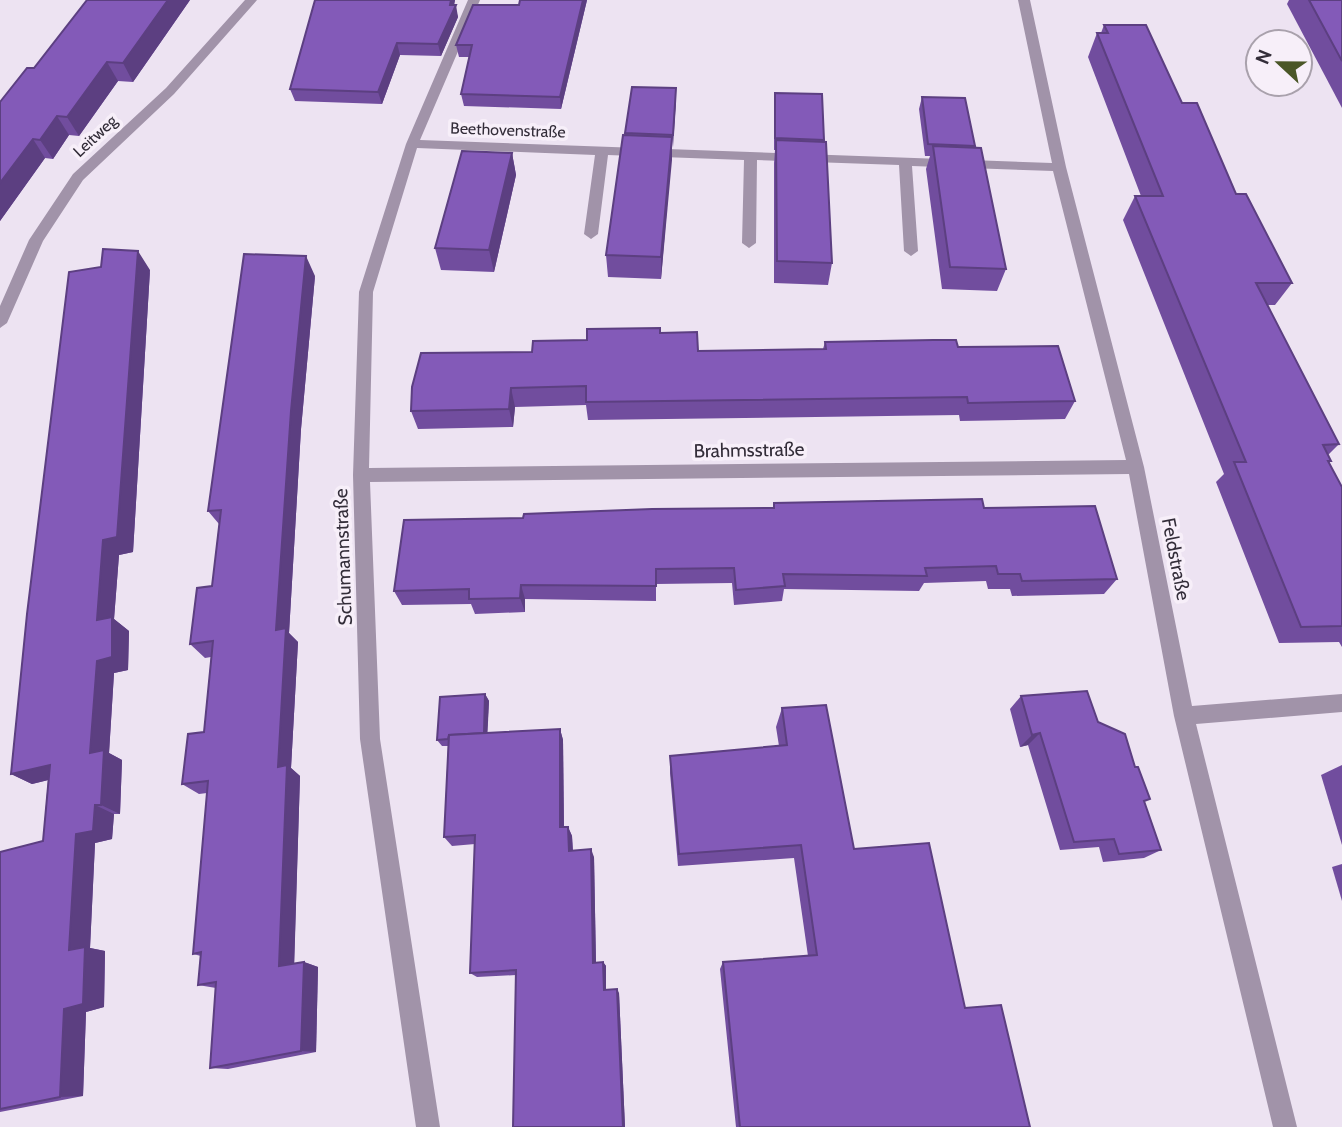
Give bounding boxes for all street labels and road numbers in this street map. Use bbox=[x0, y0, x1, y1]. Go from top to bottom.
street label: Leitweg bbox=[69, 110, 121, 161]
street label: Beethovenstraße bbox=[450, 118, 566, 142]
street label: Brahmsstraße bbox=[693, 438, 805, 462]
street label: Schumannstraße bbox=[329, 488, 357, 626]
street label: Feldstraße bbox=[1157, 516, 1195, 602]

